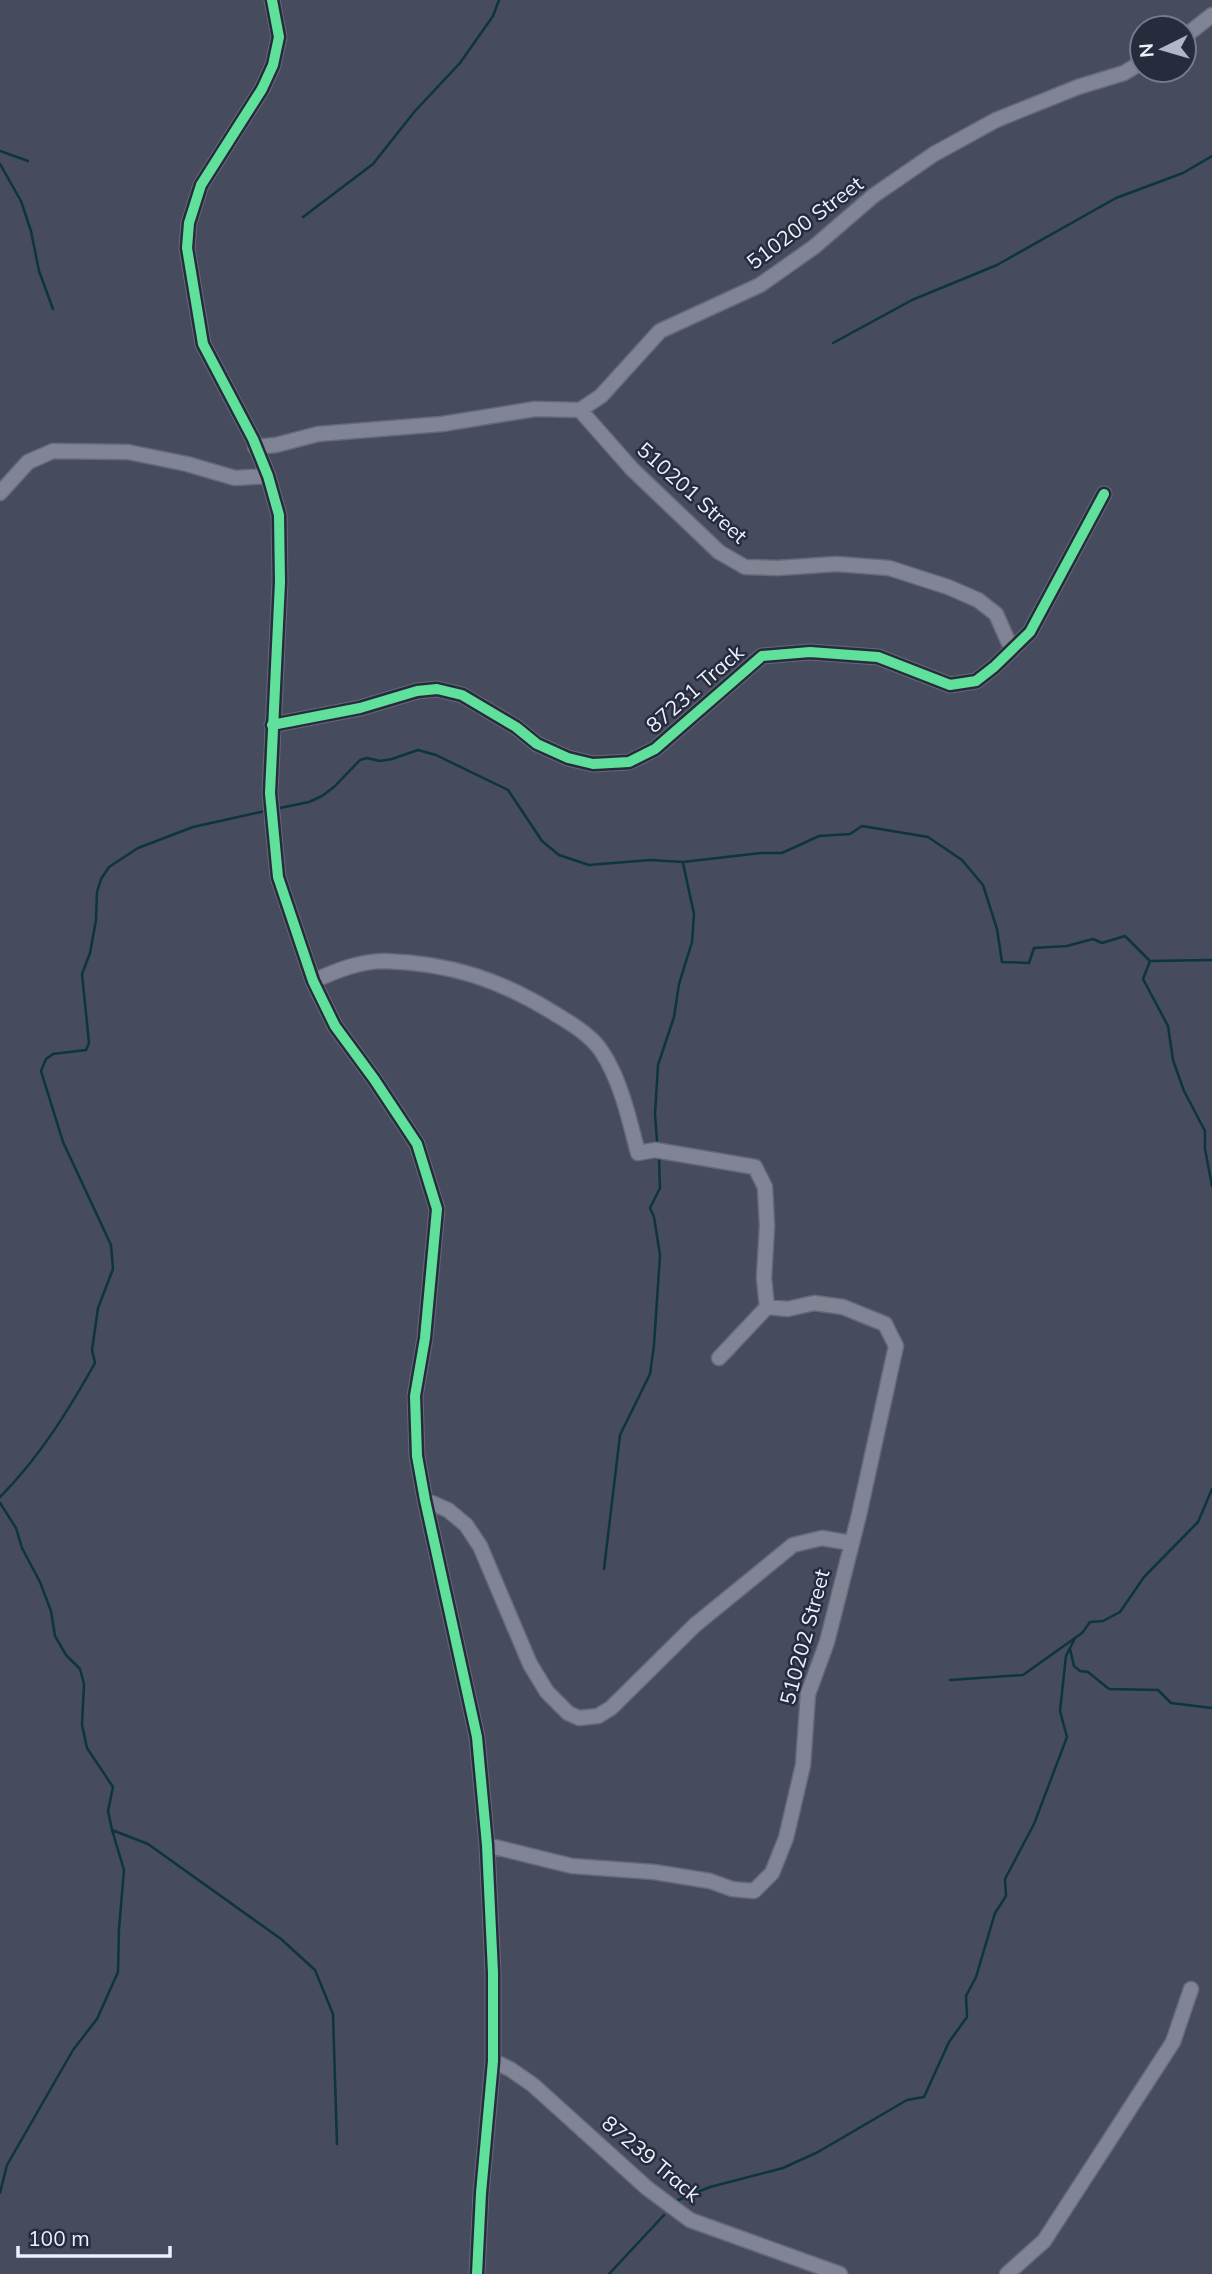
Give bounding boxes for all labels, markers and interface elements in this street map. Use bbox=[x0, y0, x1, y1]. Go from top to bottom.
north arrow bbox=[1128, 14, 1198, 84]
text: N bbox=[1133, 42, 1159, 59]
street label: 510200 Street bbox=[741, 170, 868, 274]
street label: 510201 Street bbox=[632, 436, 753, 548]
street label: 87231 Track bbox=[640, 639, 749, 738]
street label: 510202 Street bbox=[773, 1566, 835, 1707]
street label: 87239 Track bbox=[597, 2109, 706, 2207]
scale bar bbox=[18, 2214, 170, 2258]
text: 100 m bbox=[28, 2225, 90, 2251]

